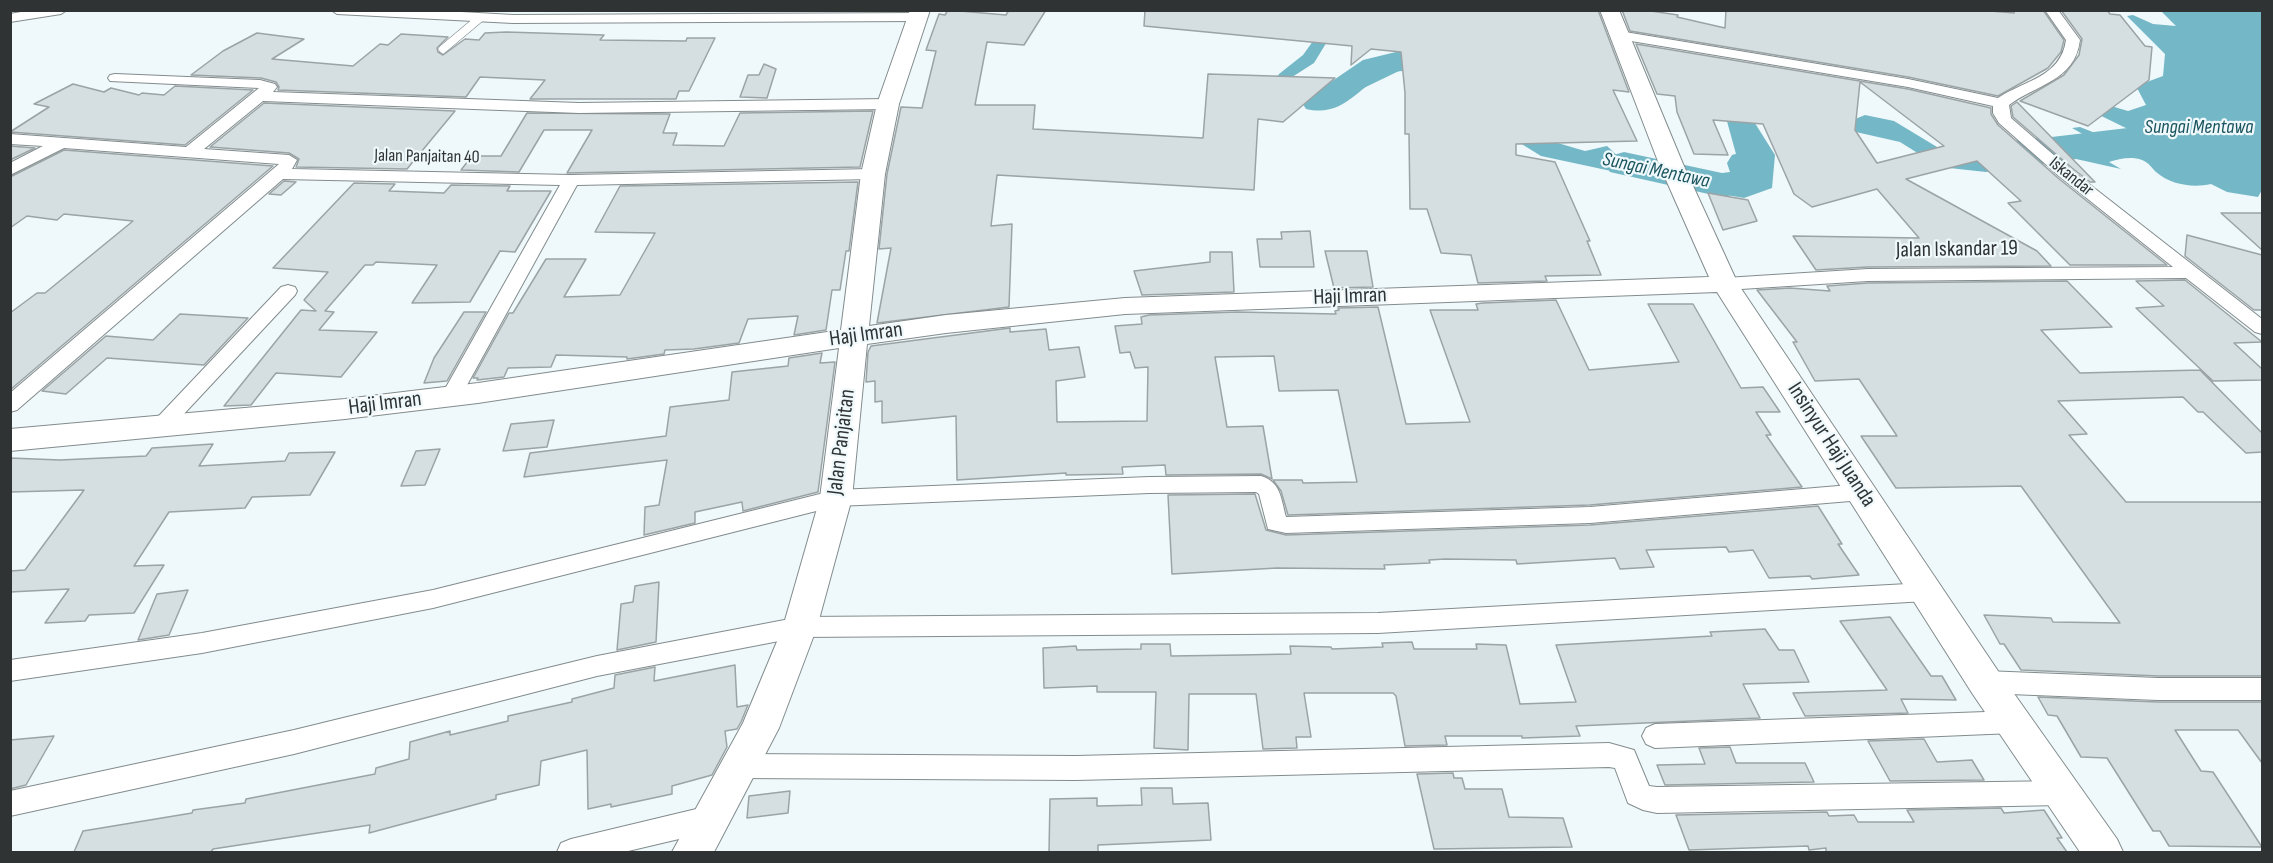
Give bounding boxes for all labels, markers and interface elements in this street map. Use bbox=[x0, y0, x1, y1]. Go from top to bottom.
water label: Sungai Mentawa bbox=[2145, 116, 2253, 140]
street label: Jalan Panjaitan 40 bbox=[374, 145, 480, 169]
water label: Sungai Mentawa bbox=[1600, 148, 1712, 194]
street label: Iskandar bbox=[2044, 152, 2098, 202]
street label: Jalan Iskandar 19 bbox=[1896, 236, 2018, 264]
street label: Haji Imran bbox=[1313, 283, 1387, 311]
street label: Haji Imran bbox=[828, 317, 904, 353]
street label: Insinyur Haji Juanda bbox=[1781, 378, 1881, 512]
street label: Haji Imran bbox=[347, 386, 423, 422]
street label: Jalan Panjaitan bbox=[822, 388, 862, 496]

